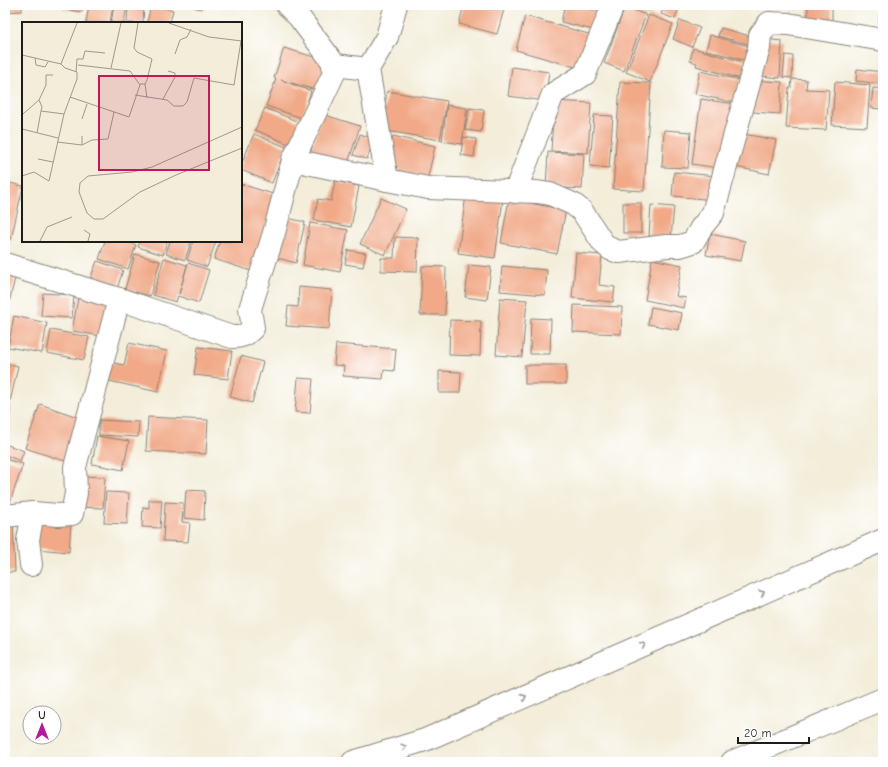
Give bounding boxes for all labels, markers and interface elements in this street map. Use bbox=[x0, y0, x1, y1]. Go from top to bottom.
inset map bbox=[22, 22, 242, 242]
one-way arrow bbox=[759, 589, 766, 597]
one-way arrow bbox=[639, 642, 647, 650]
one-way arrow bbox=[520, 694, 527, 702]
north arrow bbox=[22, 705, 62, 745]
text: U bbox=[38, 709, 46, 722]
scale bar bbox=[738, 719, 809, 745]
text: 20 m bbox=[744, 726, 772, 740]
one-way arrow bbox=[400, 743, 407, 752]

